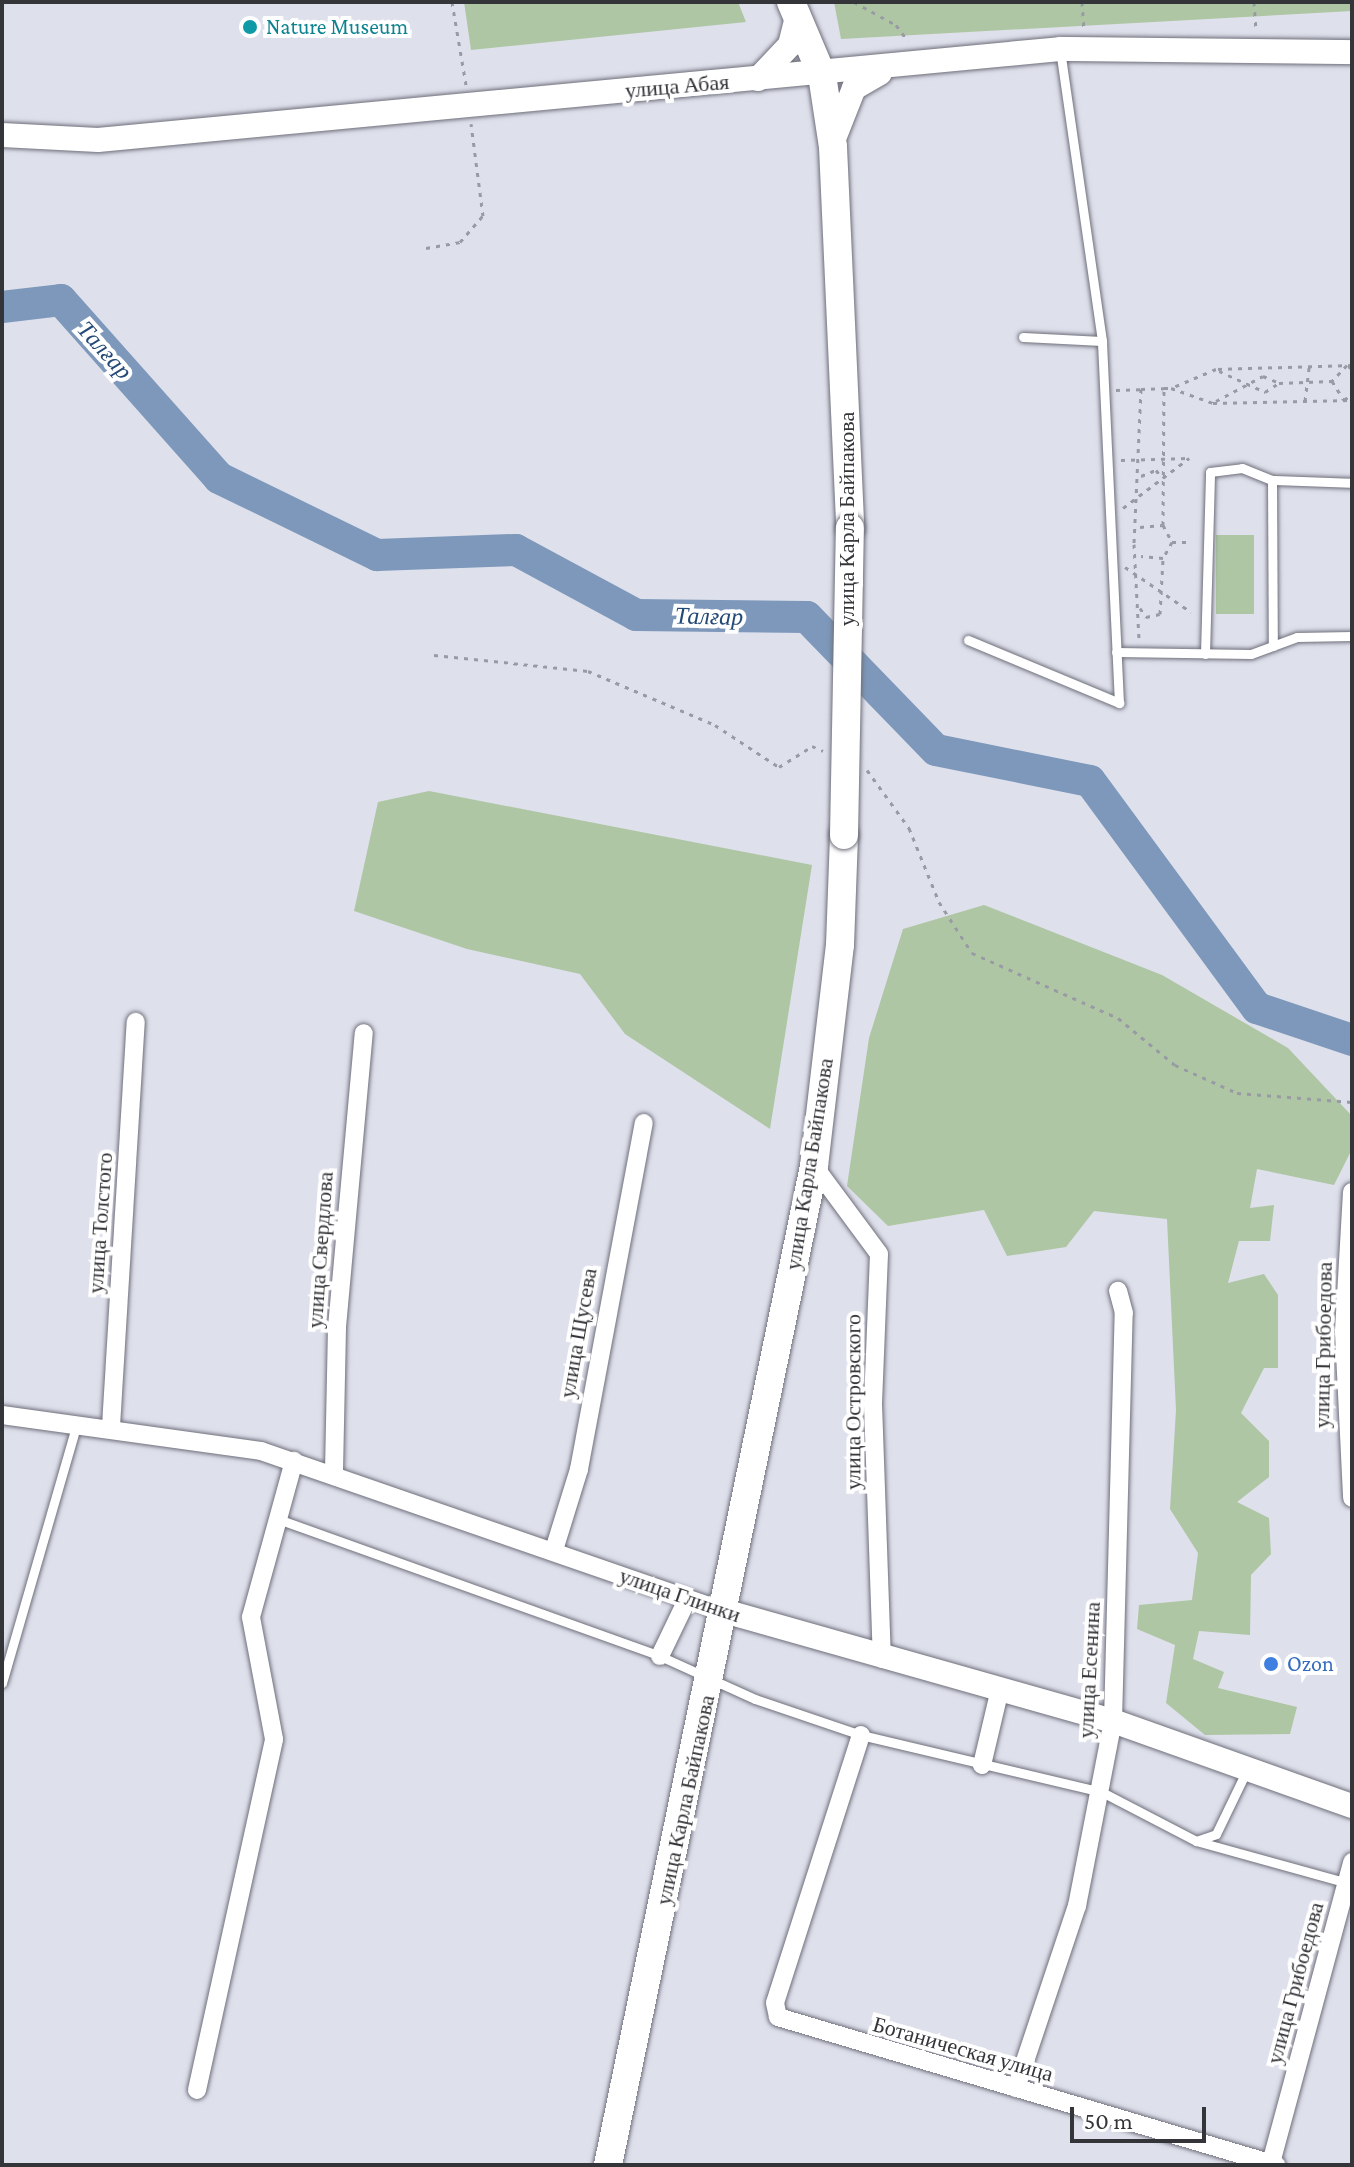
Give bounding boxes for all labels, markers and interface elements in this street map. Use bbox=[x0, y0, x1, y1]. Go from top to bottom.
place label: Nature Museum bbox=[266, 14, 408, 40]
marker: Nature Museum bbox=[241, 18, 259, 36]
street label: улица Абая bbox=[624, 68, 730, 104]
water label: Талғар bbox=[71, 315, 139, 385]
street label: улица Карла Байпакова bbox=[834, 412, 860, 626]
water label: Талғар bbox=[675, 601, 743, 631]
street label: улица Карла Байпакова bbox=[779, 1056, 839, 1272]
street label: улица Толстого bbox=[82, 1152, 118, 1294]
street label: улица Свердлова bbox=[301, 1171, 339, 1329]
street label: улица Грибоедова bbox=[1308, 1262, 1338, 1428]
street label: улица Щусева bbox=[554, 1266, 602, 1400]
street label: улица Островского bbox=[840, 1314, 866, 1490]
street label: улица Глинки bbox=[616, 1562, 744, 1628]
street label: улица Есенина bbox=[1072, 1601, 1106, 1739]
place label: Ozon bbox=[1287, 1651, 1334, 1677]
marker: Ozon bbox=[1262, 1655, 1280, 1673]
street label: улица Карла Байпакова bbox=[650, 1692, 720, 1908]
street label: улица Грибоедова bbox=[1261, 1899, 1329, 2067]
street label: Ботаническая улица bbox=[870, 2011, 1056, 2087]
scale bar bbox=[1074, 2091, 1210, 2141]
text: 50 m bbox=[1084, 2107, 1133, 2134]

